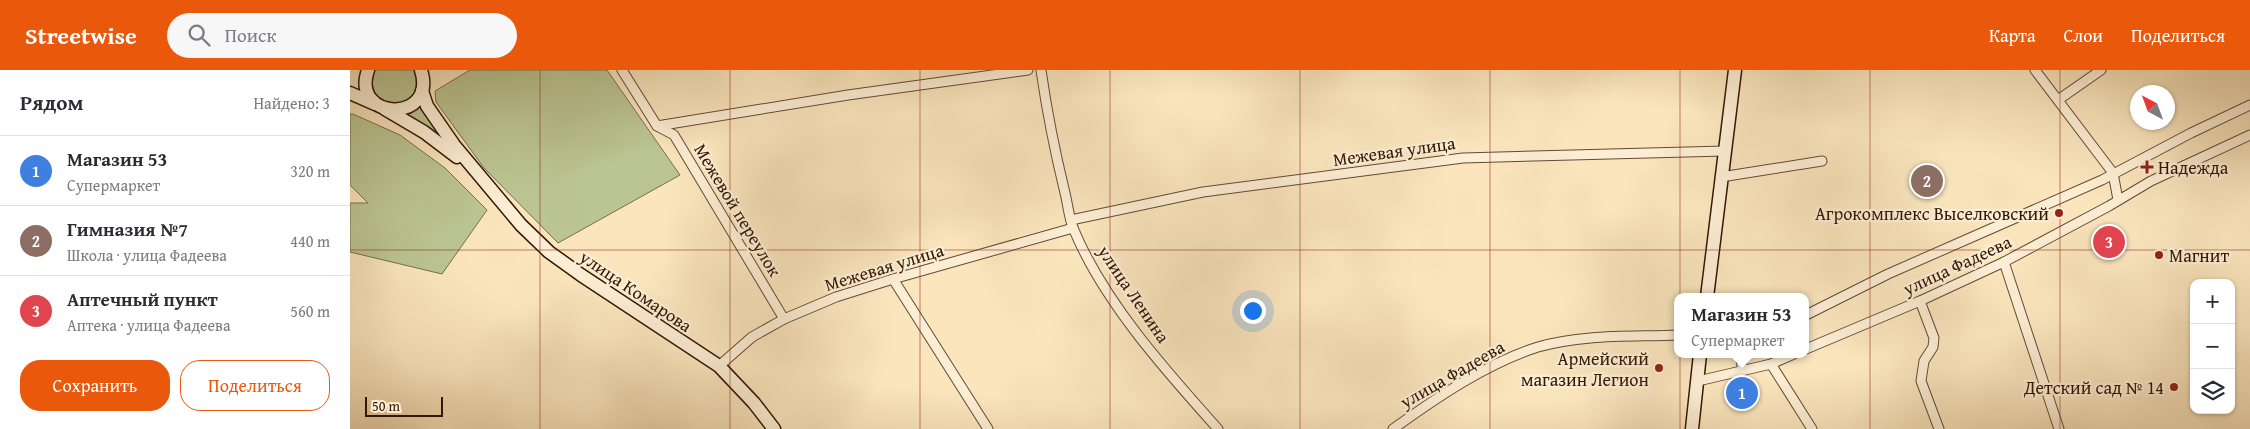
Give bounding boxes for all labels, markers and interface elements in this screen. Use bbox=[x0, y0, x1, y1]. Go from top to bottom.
search box bbox=[167, 13, 517, 58]
text: Streetwise bbox=[25, 18, 137, 53]
icon: search bbox=[185, 21, 213, 49]
text: Поиск bbox=[225, 21, 276, 49]
text: Карта bbox=[1989, 22, 2036, 49]
text: Слои bbox=[2064, 22, 2103, 49]
text: Поделиться bbox=[2131, 22, 2225, 49]
north arrow bbox=[2130, 85, 2175, 130]
text: Рядом bbox=[20, 87, 83, 118]
text: Найдено: 3 bbox=[253, 91, 330, 115]
street label: Межевая улица bbox=[1331, 129, 1457, 173]
street label: Межевой переулок bbox=[687, 138, 789, 282]
text: Магазин 53 bbox=[67, 145, 167, 173]
place label: Надежда bbox=[2158, 154, 2229, 181]
text: 1 bbox=[32, 159, 40, 183]
text: 320 m bbox=[290, 159, 330, 183]
marker: Надежда bbox=[2140, 160, 2154, 174]
pin: 2 bbox=[1911, 162, 1943, 200]
text: Супермаркет bbox=[67, 173, 160, 197]
place label: Агрокомплекс Выселковский bbox=[1815, 200, 2049, 227]
marker: Агрокомплекс Выселковский bbox=[2053, 207, 2065, 219]
text: Гимназия №7 bbox=[67, 215, 188, 243]
pin: 3 bbox=[2093, 223, 2125, 261]
street label: улица Фадеева bbox=[1897, 228, 2016, 302]
text: 2 bbox=[32, 229, 40, 253]
text: 440 m bbox=[290, 229, 330, 253]
street label: Межевая улица bbox=[821, 236, 947, 298]
street label: улица Ленина bbox=[1091, 239, 1177, 349]
place label: Магнит bbox=[2169, 242, 2229, 269]
text: Школа · улица Фадеева bbox=[67, 243, 227, 267]
street label: улица Комарова bbox=[574, 243, 698, 339]
marker: Магнит bbox=[2153, 249, 2165, 261]
map controls bbox=[2190, 279, 2235, 414]
button: + bbox=[2190, 279, 2235, 324]
text: Аптечный пункт bbox=[67, 285, 218, 313]
popup bbox=[1674, 293, 1809, 358]
your location bbox=[1240, 298, 1266, 324]
text: 3 bbox=[32, 299, 40, 323]
text: 560 m bbox=[290, 299, 330, 323]
text: Магазин 53 bbox=[1691, 300, 1792, 328]
text: Аптека · улица Фадеева bbox=[67, 313, 231, 337]
button: − bbox=[2190, 324, 2235, 369]
text: Супермаркет bbox=[1691, 328, 1785, 352]
street label: улица Фадеева bbox=[1394, 333, 1510, 415]
place label: Армейский магазин Легион bbox=[1521, 345, 1649, 393]
button: Сохранить bbox=[20, 360, 170, 411]
button: Поделиться bbox=[180, 360, 330, 411]
marker: Армейский магазин Легион bbox=[1653, 362, 1665, 374]
button: layers bbox=[2190, 369, 2235, 414]
pin: 1 bbox=[1726, 374, 1758, 412]
place label: Детский сад № 14 bbox=[2023, 374, 2164, 401]
marker: Детский сад № 14 bbox=[2168, 381, 2180, 393]
scale bar bbox=[365, 394, 442, 417]
text: 50 m bbox=[372, 396, 400, 416]

